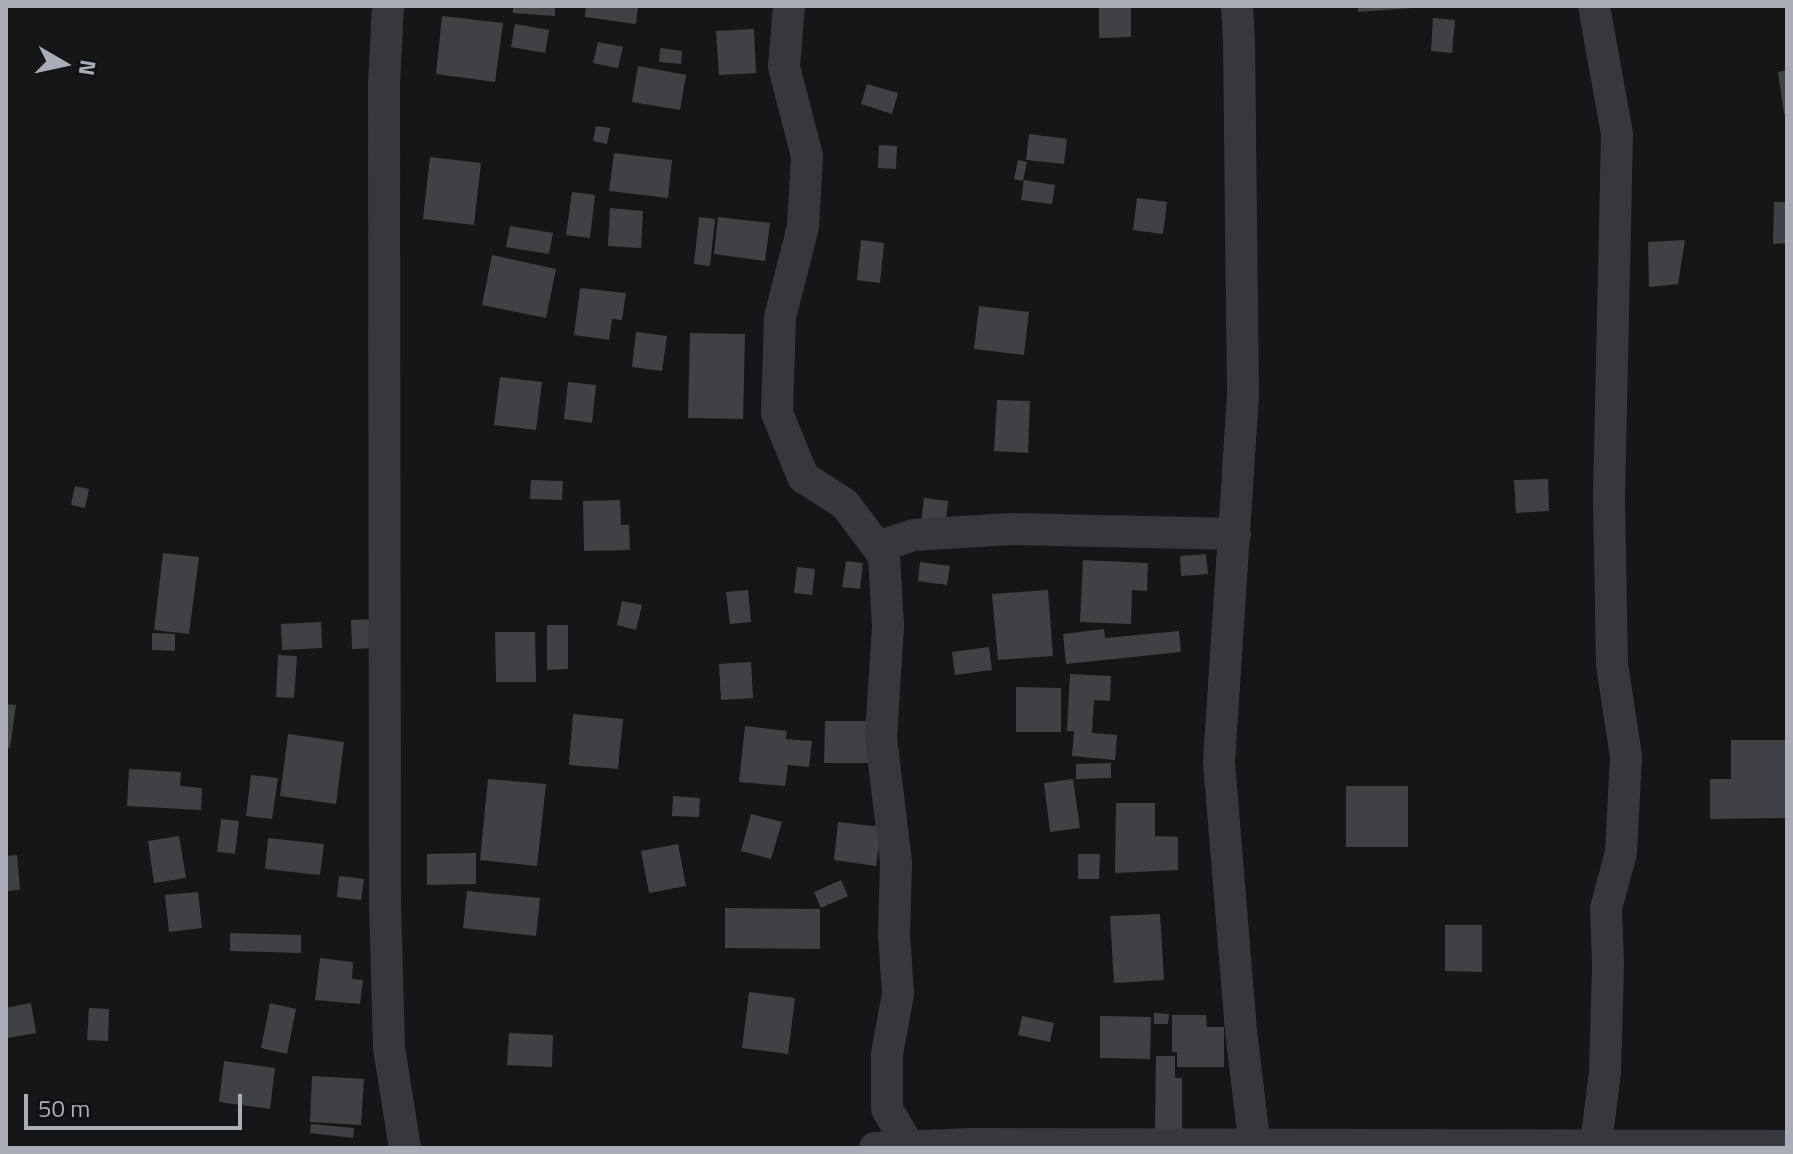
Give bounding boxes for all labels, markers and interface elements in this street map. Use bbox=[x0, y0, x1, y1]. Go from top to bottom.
north arrow bbox=[24, 24, 104, 104]
text: N bbox=[70, 58, 106, 78]
scale bar bbox=[28, 1078, 246, 1128]
text: 50 m bbox=[38, 1090, 90, 1126]

